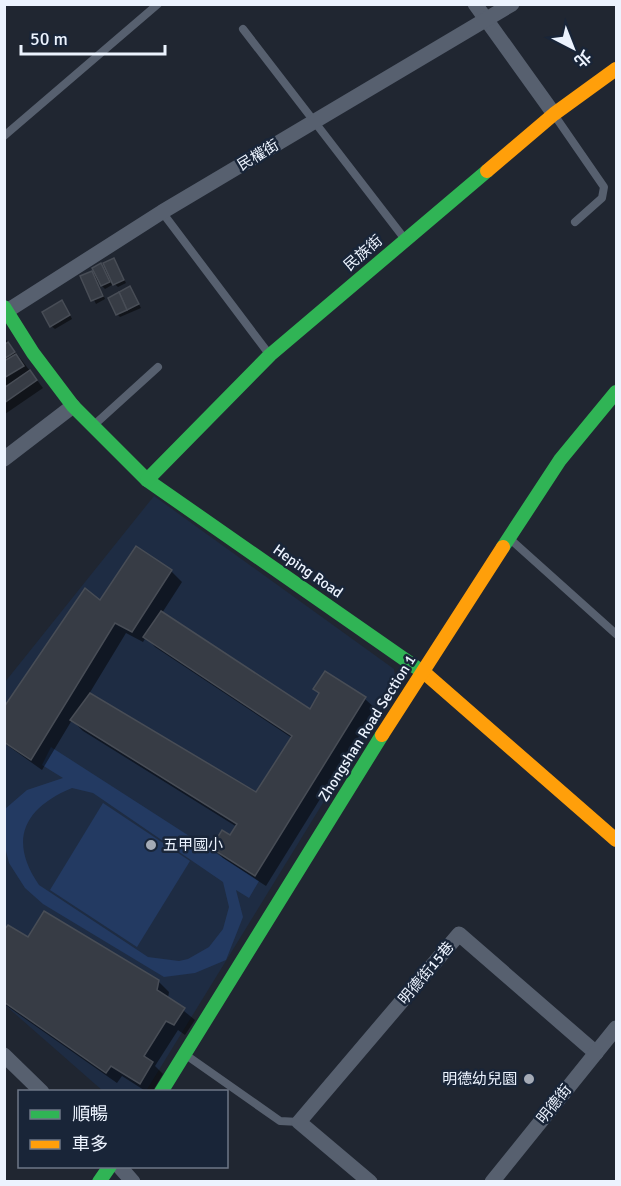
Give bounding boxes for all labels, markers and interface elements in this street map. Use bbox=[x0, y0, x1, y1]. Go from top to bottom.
scale bar bbox=[21, 18, 165, 56]
north arrow bbox=[543, 18, 603, 78]
text: 50 m bbox=[30, 28, 68, 50]
text: 北 bbox=[570, 46, 595, 71]
street label: 民權街 bbox=[234, 136, 282, 174]
street label: 民族街 bbox=[340, 231, 386, 275]
street label: Heping Road bbox=[270, 540, 346, 602]
street label: Zhongshan Road Section 1 bbox=[314, 651, 420, 805]
place label: 五甲國小 bbox=[163, 836, 223, 854]
marker: 五甲國小 bbox=[144, 838, 158, 852]
street label: 明德街15巷 bbox=[395, 938, 457, 1008]
place label: 明德幼兒園 bbox=[442, 1070, 517, 1088]
marker: 明德幼兒園 bbox=[522, 1072, 536, 1086]
street label: 明德街 bbox=[533, 1081, 575, 1127]
legend bbox=[18, 1090, 228, 1168]
text: 順暢 bbox=[72, 1103, 108, 1125]
text: 車多 bbox=[72, 1133, 108, 1155]

